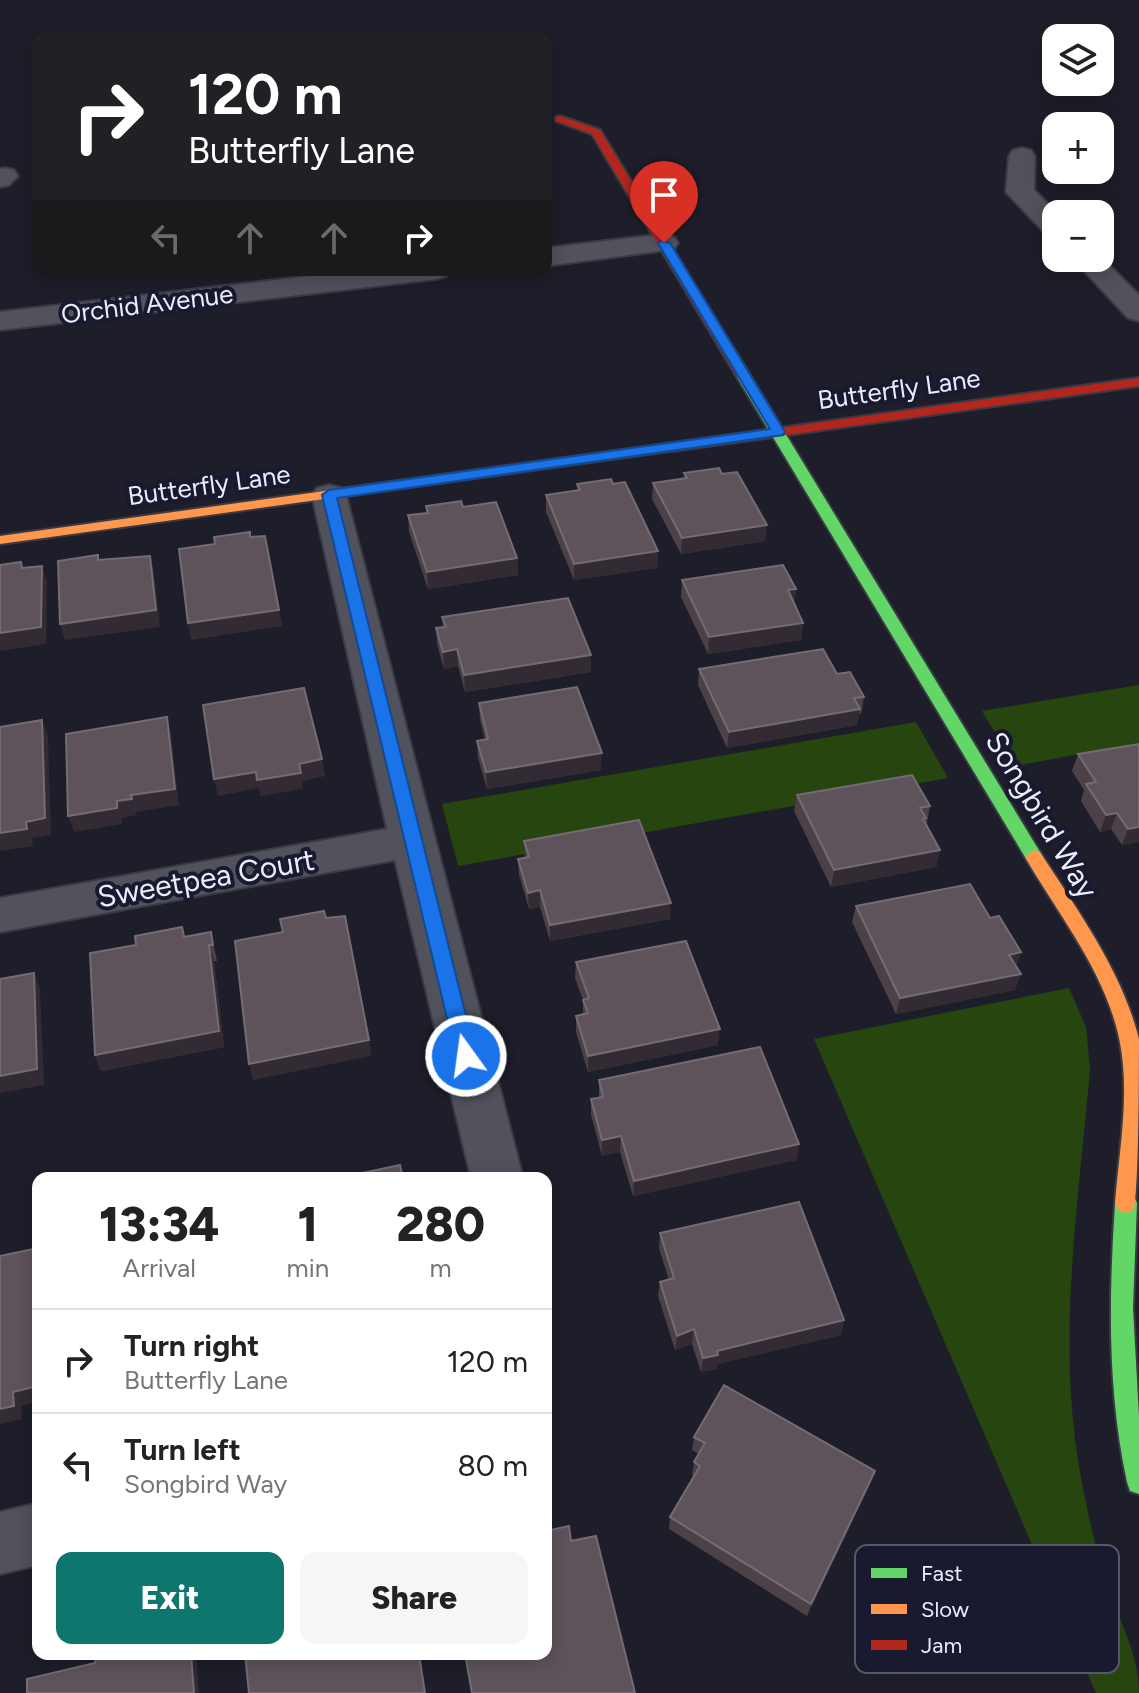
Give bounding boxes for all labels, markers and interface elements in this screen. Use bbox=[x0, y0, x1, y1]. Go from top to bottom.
map controls bbox=[1042, 24, 1114, 272]
button: layers bbox=[1042, 24, 1114, 96]
text: 120 m bbox=[188, 61, 343, 128]
icon: right bbox=[56, 64, 160, 168]
button: + bbox=[1042, 112, 1114, 184]
text: Butterfly Lane bbox=[188, 129, 415, 172]
pin bbox=[630, 161, 698, 243]
icon: arrive bbox=[642, 173, 686, 217]
button: − bbox=[1042, 200, 1114, 272]
icon: left bbox=[144, 216, 188, 260]
icon: ahead bbox=[228, 216, 272, 260]
icon: ahead bbox=[312, 216, 356, 260]
icon: right bbox=[396, 216, 440, 260]
street label: Orchid Avenue bbox=[59, 278, 235, 330]
street label: Butterfly Lane bbox=[816, 362, 982, 416]
street label: Butterfly Lane bbox=[126, 458, 292, 512]
street label: Songbird Way bbox=[978, 725, 1106, 905]
street label: Sweetpea Court bbox=[95, 841, 317, 915]
position arrow bbox=[424, 1014, 508, 1098]
text: 13:34 bbox=[99, 1195, 220, 1253]
text: 1 bbox=[298, 1195, 318, 1253]
text: 280 bbox=[396, 1195, 485, 1253]
text: Arrival bbox=[123, 1252, 196, 1284]
text: min bbox=[287, 1252, 329, 1284]
text: m bbox=[430, 1252, 452, 1284]
text: Turn right bbox=[124, 1327, 259, 1364]
icon: right bbox=[56, 1339, 100, 1383]
text: 120 m bbox=[447, 1343, 528, 1380]
text: Butterfly Lane bbox=[124, 1364, 288, 1396]
text: Turn left bbox=[124, 1431, 241, 1468]
icon: left bbox=[56, 1443, 100, 1487]
text: 80 m bbox=[457, 1447, 528, 1484]
text: Songbird Way bbox=[124, 1468, 287, 1500]
legend bbox=[855, 1545, 1119, 1673]
button: Exit bbox=[56, 1552, 284, 1644]
button: Share bbox=[300, 1552, 528, 1644]
text: Fast bbox=[921, 1560, 963, 1587]
text: Slow bbox=[921, 1596, 970, 1623]
text: Jam bbox=[921, 1632, 962, 1659]

